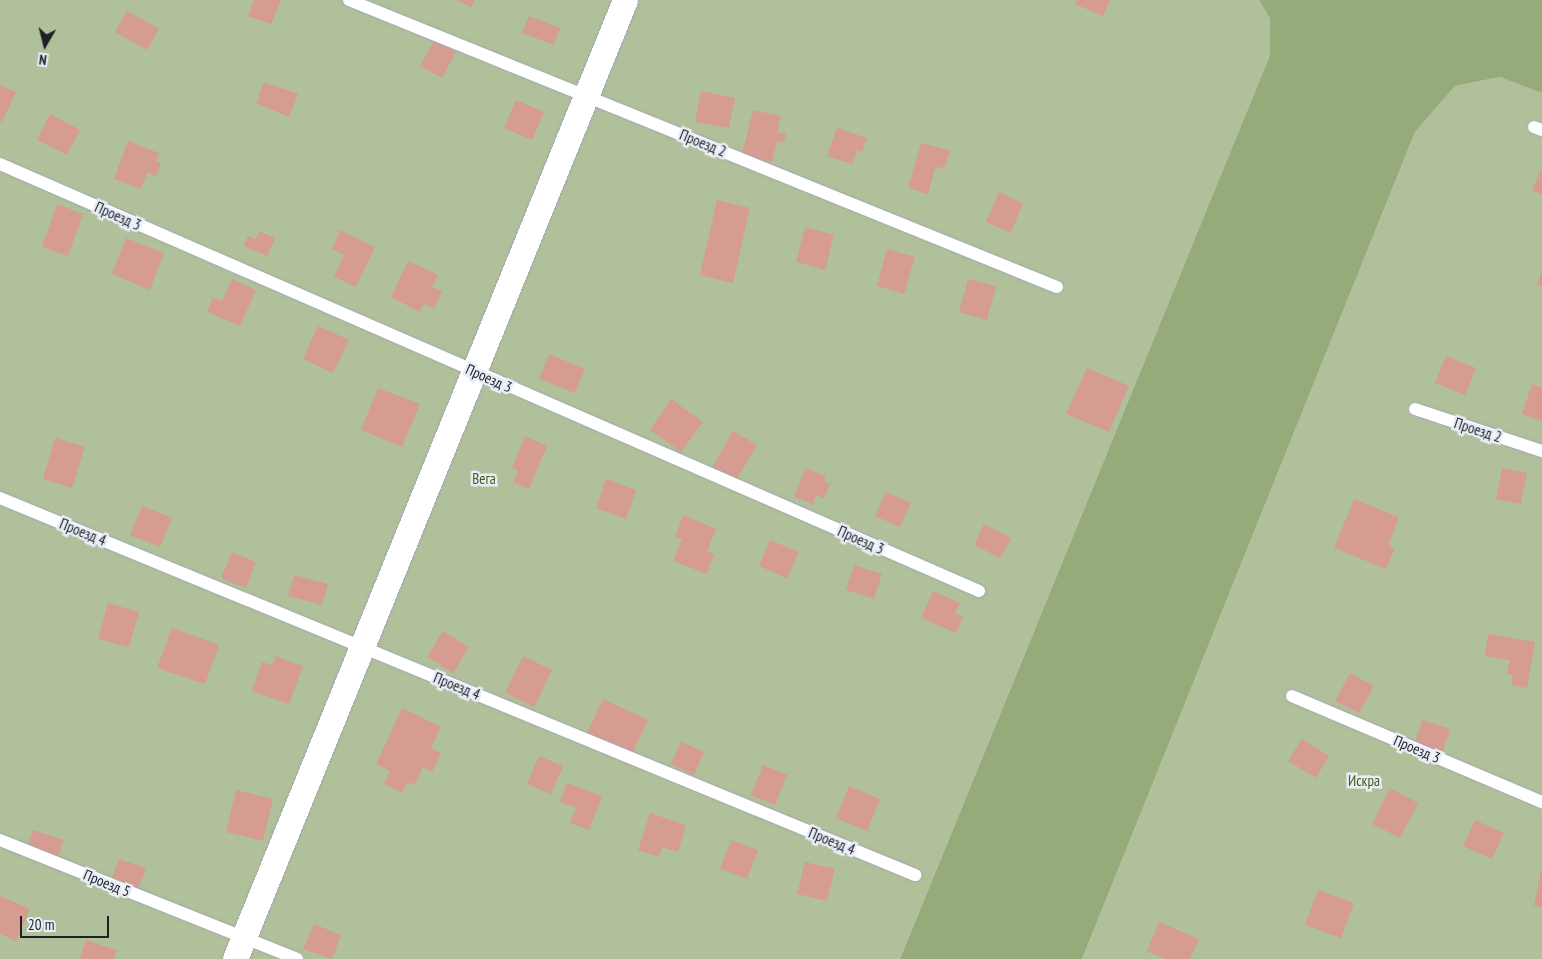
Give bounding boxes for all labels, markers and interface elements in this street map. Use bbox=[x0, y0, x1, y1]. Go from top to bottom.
north arrow bbox=[20, 20, 70, 70]
text: N bbox=[38, 50, 48, 69]
street label: Проезд 2 bbox=[677, 126, 729, 160]
street label: Проезд 3 bbox=[92, 198, 144, 234]
street label: Проезд 3 bbox=[463, 360, 515, 396]
street label: Проезд 2 bbox=[1452, 414, 1504, 446]
park label: Вега bbox=[472, 470, 496, 488]
street label: Проезд 4 bbox=[57, 515, 109, 549]
street label: Проезд 3 bbox=[835, 522, 887, 558]
street label: Проезд 4 bbox=[431, 669, 483, 703]
street label: Проезд 3 bbox=[1391, 731, 1443, 767]
park label: Искра bbox=[1348, 772, 1380, 790]
street label: Проезд 4 bbox=[806, 824, 858, 858]
street label: Проезд 5 bbox=[81, 866, 133, 900]
scale bar bbox=[22, 906, 111, 938]
text: 20 m bbox=[28, 915, 54, 934]

